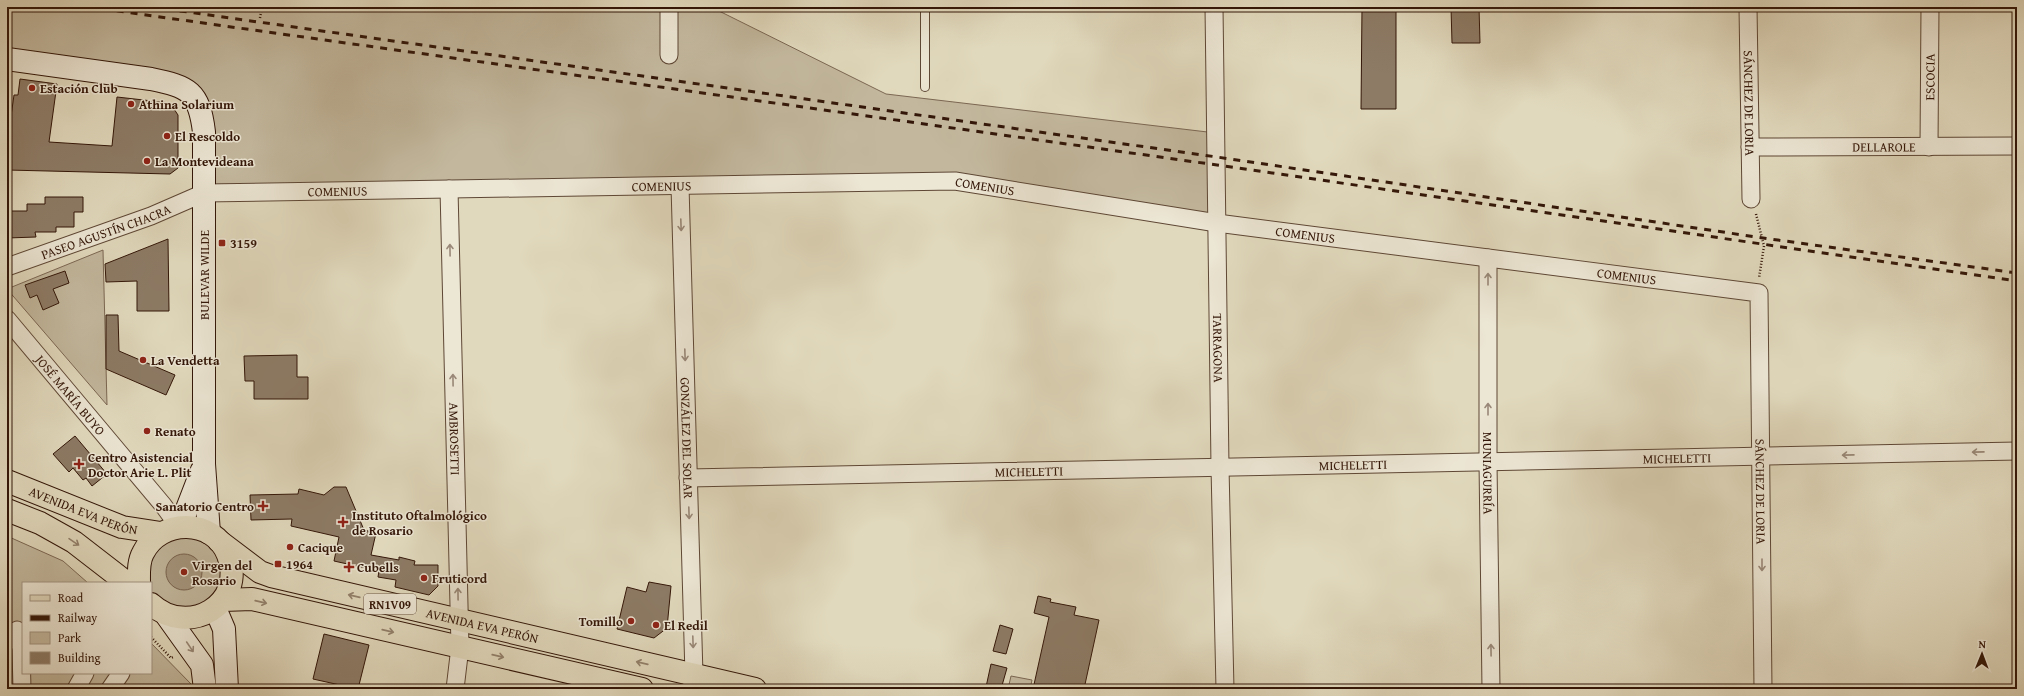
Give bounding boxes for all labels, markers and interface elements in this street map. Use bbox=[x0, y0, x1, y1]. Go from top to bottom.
street label: SÁNCHEZ DE LORIA bbox=[1739, 50, 1760, 156]
street label: ESCOCIA bbox=[1920, 53, 1939, 101]
place label: Estación Club bbox=[40, 79, 118, 98]
marker: Estación Club bbox=[27, 83, 37, 93]
place label: Athina Solarium bbox=[139, 95, 235, 114]
marker: Athina Solarium bbox=[126, 99, 136, 109]
place label: El Rescoldo bbox=[175, 127, 240, 146]
marker: El Rescoldo bbox=[162, 131, 172, 141]
street label: DELLAROLE bbox=[1852, 137, 1916, 156]
place label: La Montevideana bbox=[155, 152, 254, 171]
marker: La Montevideana bbox=[142, 156, 152, 166]
street label: COMENIUS bbox=[954, 172, 1016, 200]
street label: COMENIUS bbox=[631, 176, 691, 196]
street label: COMENIUS bbox=[307, 181, 367, 201]
street label: PASEO AGUSTÍN CHACRA bbox=[38, 199, 174, 264]
one-way arrow bbox=[677, 218, 685, 231]
street label: COMENIUS bbox=[1274, 221, 1336, 248]
street label: BULEVAR WILDE bbox=[195, 229, 214, 320]
place label: 3159 bbox=[230, 234, 257, 253]
marker: 3159 bbox=[217, 238, 227, 248]
one-way arrow bbox=[446, 244, 454, 257]
street label: COMENIUS bbox=[1596, 263, 1657, 289]
one-way arrow bbox=[1484, 273, 1492, 286]
street label: TARRAGONA bbox=[1208, 313, 1228, 383]
one-way arrow bbox=[681, 348, 688, 361]
street label: JOSÉ MARÍA BUYO bbox=[30, 349, 110, 439]
place label: La Vendetta bbox=[151, 351, 220, 370]
marker: La Vendetta bbox=[138, 355, 148, 365]
one-way arrow bbox=[449, 374, 457, 387]
street label: GONZÁLEZ DEL SOLAR bbox=[676, 377, 698, 499]
street label: AMBROSETTI bbox=[445, 402, 465, 476]
one-way arrow bbox=[1484, 403, 1492, 416]
place label: Renato bbox=[155, 422, 196, 441]
marker: Renato bbox=[142, 426, 152, 436]
street label: MUNIAGURRÍA bbox=[1479, 432, 1498, 515]
street label: SÁNCHEZ DE LORIA bbox=[1751, 439, 1771, 545]
place label: Centro Asistencial Doctor Arie L. Plit bbox=[88, 448, 193, 482]
street label: MICHELETTI bbox=[1642, 448, 1711, 468]
one-way arrow bbox=[1972, 448, 1985, 456]
one-way arrow bbox=[1842, 451, 1855, 459]
street label: MICHELETTI bbox=[1318, 454, 1387, 475]
marker: Centro Asistencial Doctor Arie L. Plit bbox=[73, 458, 85, 470]
street label: MICHELETTI bbox=[995, 461, 1063, 481]
street label: AVENIDA EVA PERÓN bbox=[26, 481, 139, 539]
place label: Sanatorio Centro bbox=[156, 497, 254, 516]
marker: Sanatorio Centro bbox=[257, 500, 269, 512]
place label: Instituto Oftalmológico de Rosario bbox=[352, 506, 487, 540]
one-way arrow bbox=[685, 506, 693, 519]
marker: Instituto Oftalmológico de Rosario bbox=[337, 516, 349, 528]
place label: Cacique bbox=[298, 538, 343, 557]
one-way arrow bbox=[68, 539, 80, 547]
marker: Cacique bbox=[285, 542, 295, 552]
place label: 1964 bbox=[286, 555, 313, 574]
place label: Virgen del Rosario bbox=[192, 556, 252, 590]
place label: Cubells bbox=[357, 558, 399, 577]
one-way arrow bbox=[1758, 558, 1766, 571]
marker: 1964 bbox=[273, 559, 283, 569]
marker: Cubells bbox=[344, 562, 354, 572]
marker: Virgen del Rosario bbox=[179, 567, 189, 577]
place label: Fruticord bbox=[432, 569, 488, 588]
marker: Fruticord bbox=[419, 573, 429, 583]
legend bbox=[22, 582, 152, 674]
one-way arrow bbox=[455, 588, 462, 601]
text: Road bbox=[58, 589, 84, 606]
one-way arrow bbox=[348, 591, 361, 599]
road number: RN1V09 bbox=[364, 594, 416, 614]
one-way arrow bbox=[255, 598, 268, 606]
street label: AVENIDA EVA PERÓN bbox=[424, 603, 541, 648]
text: Railway bbox=[58, 609, 97, 626]
place label: Tomillo bbox=[579, 612, 623, 631]
marker: Tomillo bbox=[626, 616, 636, 626]
place label: El Redil bbox=[664, 616, 708, 635]
marker: El Redil bbox=[651, 620, 661, 630]
one-way arrow bbox=[381, 627, 394, 635]
text: Park bbox=[58, 629, 82, 646]
north arrow bbox=[1962, 634, 2002, 674]
one-way arrow bbox=[689, 635, 697, 648]
text: N bbox=[1978, 636, 1987, 652]
one-way arrow bbox=[186, 641, 194, 652]
one-way arrow bbox=[1487, 644, 1495, 657]
text: Building bbox=[58, 649, 101, 666]
one-way arrow bbox=[491, 652, 504, 660]
one-way arrow bbox=[636, 658, 649, 666]

